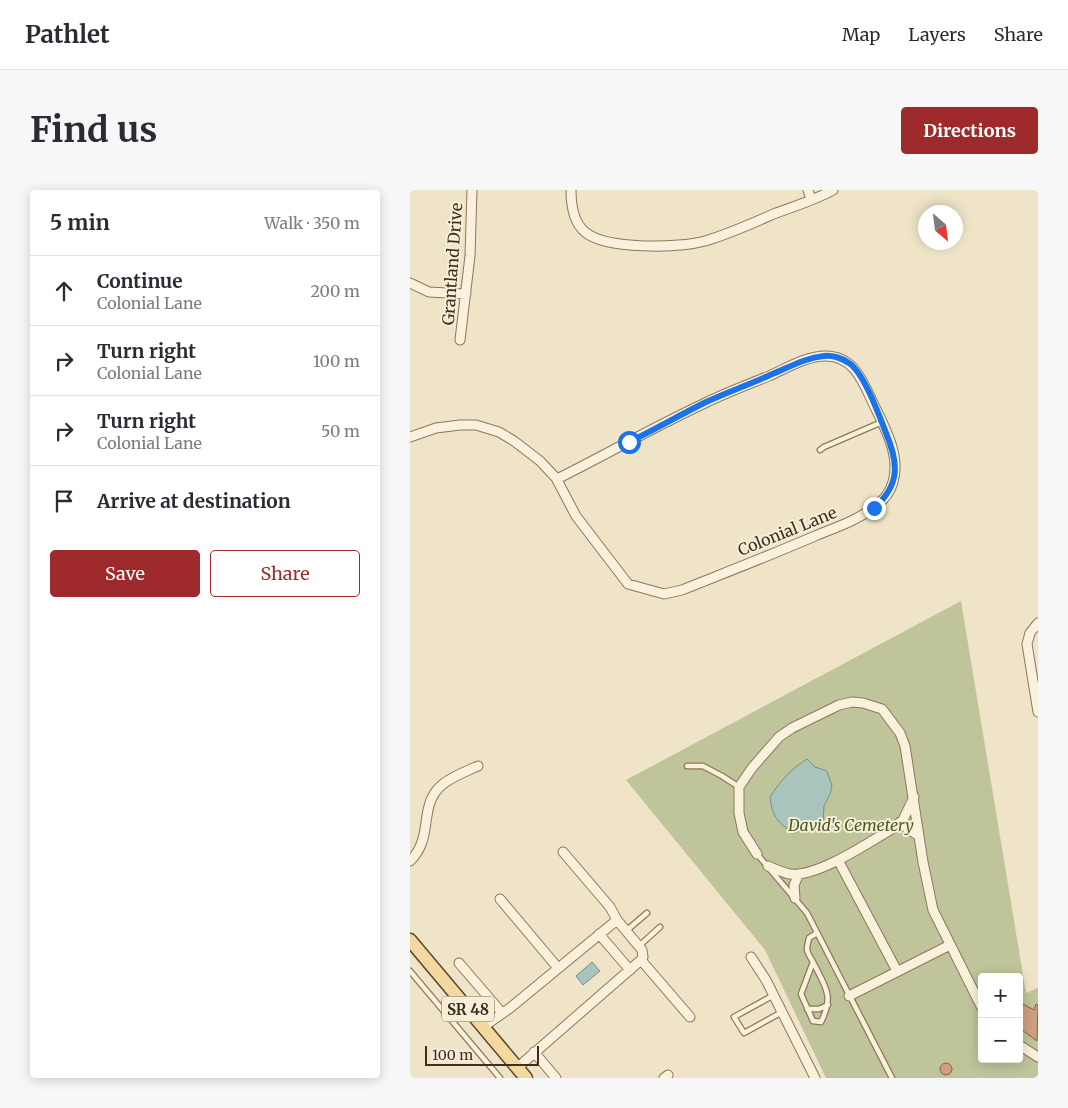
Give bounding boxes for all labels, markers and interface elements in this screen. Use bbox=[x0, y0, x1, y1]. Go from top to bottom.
text: Pathlet bbox=[25, 19, 110, 50]
text: Map bbox=[842, 23, 880, 46]
text: Layers bbox=[908, 23, 966, 46]
text: Share bbox=[994, 23, 1043, 46]
button: Directions bbox=[901, 107, 1038, 154]
text: Find us bbox=[30, 108, 157, 152]
street label: Grantland Drive bbox=[438, 202, 466, 326]
north arrow bbox=[918, 205, 963, 250]
text: 5 min bbox=[50, 209, 110, 236]
text: Walk · 350 m bbox=[264, 213, 360, 233]
text: Continue bbox=[97, 269, 183, 293]
icon: ahead bbox=[50, 277, 78, 305]
text: 200 m bbox=[310, 281, 360, 301]
text: Colonial Lane bbox=[97, 293, 202, 313]
text: Turn right bbox=[97, 339, 196, 363]
icon: right bbox=[50, 347, 78, 375]
text: 100 m bbox=[313, 351, 360, 371]
text: Colonial Lane bbox=[97, 363, 202, 383]
text: Turn right bbox=[97, 409, 196, 433]
icon: right bbox=[50, 417, 78, 445]
text: 50 m bbox=[321, 421, 360, 441]
route start bbox=[618, 431, 641, 454]
text: Colonial Lane bbox=[97, 433, 202, 453]
icon: arrive bbox=[50, 487, 78, 515]
text: Arrive at destination bbox=[97, 489, 291, 513]
route end bbox=[863, 497, 886, 520]
street label: Colonial Lane bbox=[735, 502, 839, 560]
button: Save bbox=[50, 550, 200, 597]
button: Share bbox=[210, 550, 360, 597]
park label: David's Cemetery bbox=[787, 815, 914, 835]
map controls bbox=[978, 973, 1023, 1063]
button: + bbox=[978, 973, 1023, 1018]
road number: SR 48 bbox=[442, 996, 494, 1022]
button: − bbox=[978, 1018, 1023, 1063]
scale bar bbox=[425, 1043, 539, 1066]
text: 100 m bbox=[432, 1046, 473, 1064]

